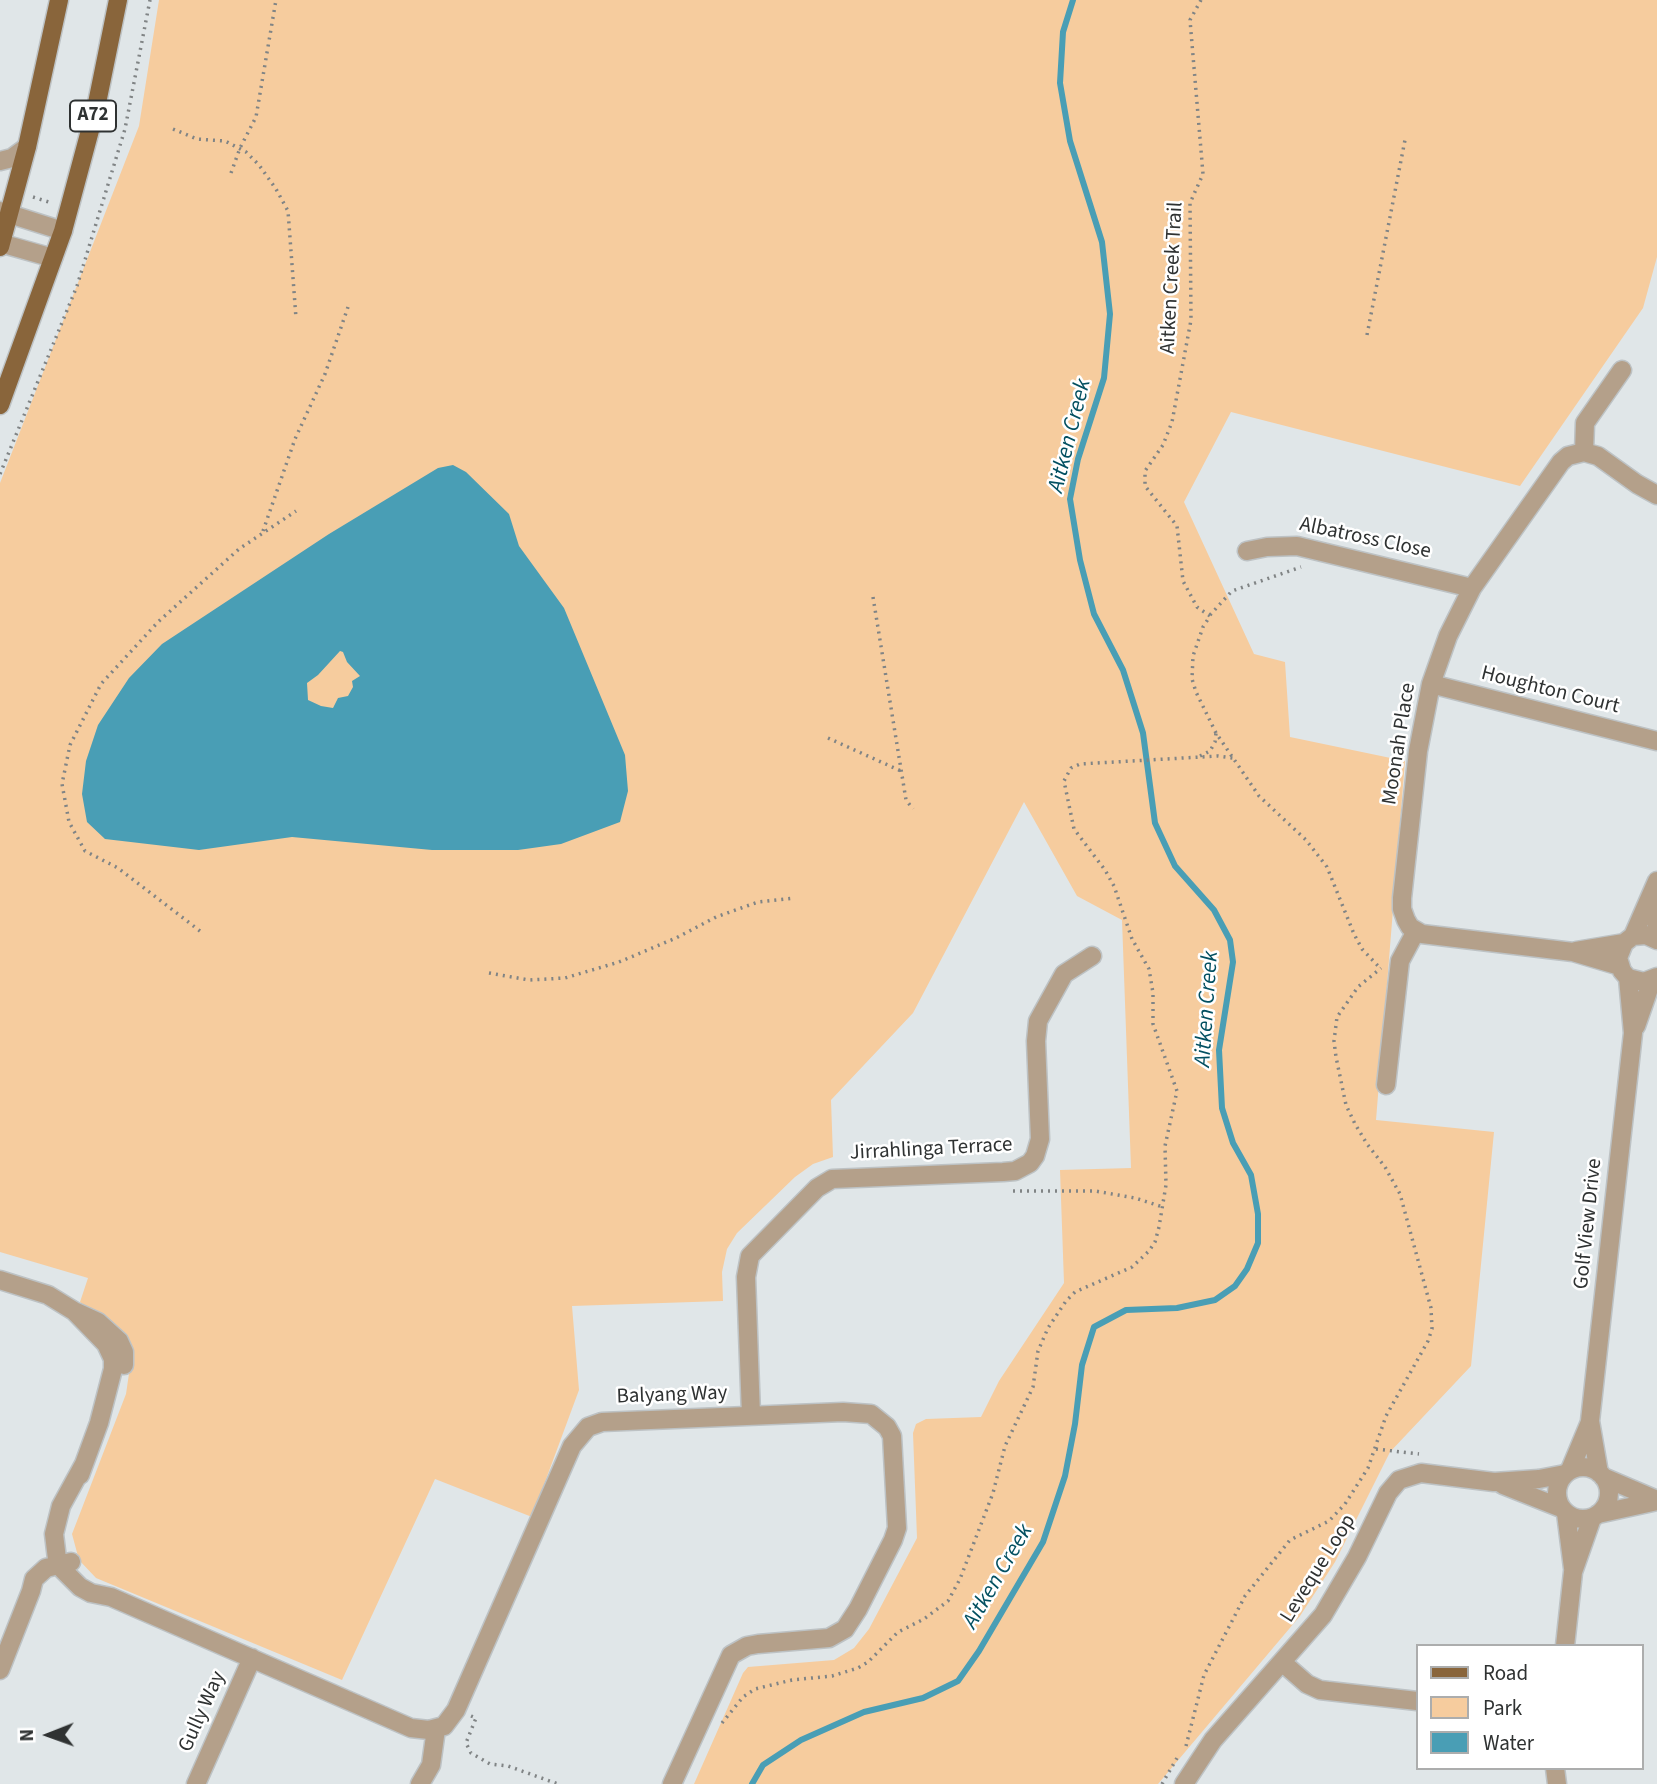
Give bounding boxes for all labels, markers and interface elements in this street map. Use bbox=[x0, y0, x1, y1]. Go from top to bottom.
road number: A72 bbox=[70, 100, 116, 132]
street label: Aitken Creek Trail bbox=[1156, 201, 1190, 355]
water label: Aitken Creek bbox=[1044, 376, 1098, 496]
street label: Albatross Close bbox=[1297, 513, 1433, 565]
street label: Houghton Court bbox=[1478, 662, 1622, 720]
street label: Moonah Place bbox=[1378, 681, 1422, 807]
water label: Aitken Creek bbox=[1190, 950, 1226, 1068]
street label: Jirrahlinga Terrace bbox=[849, 1133, 1013, 1167]
street label: Golf View Drive bbox=[1570, 1157, 1608, 1291]
street label: Balyang Way bbox=[616, 1381, 728, 1411]
street label: Leveque Loop bbox=[1276, 1510, 1362, 1628]
water label: Aitken Creek bbox=[958, 1520, 1040, 1634]
legend bbox=[1416, 1644, 1643, 1770]
text: Road bbox=[1483, 1658, 1528, 1688]
street label: Gully Way bbox=[174, 1668, 232, 1756]
text: Park bbox=[1483, 1693, 1522, 1723]
north arrow bbox=[14, 1700, 84, 1770]
text: Water bbox=[1483, 1728, 1534, 1758]
text: N bbox=[14, 1729, 41, 1742]

